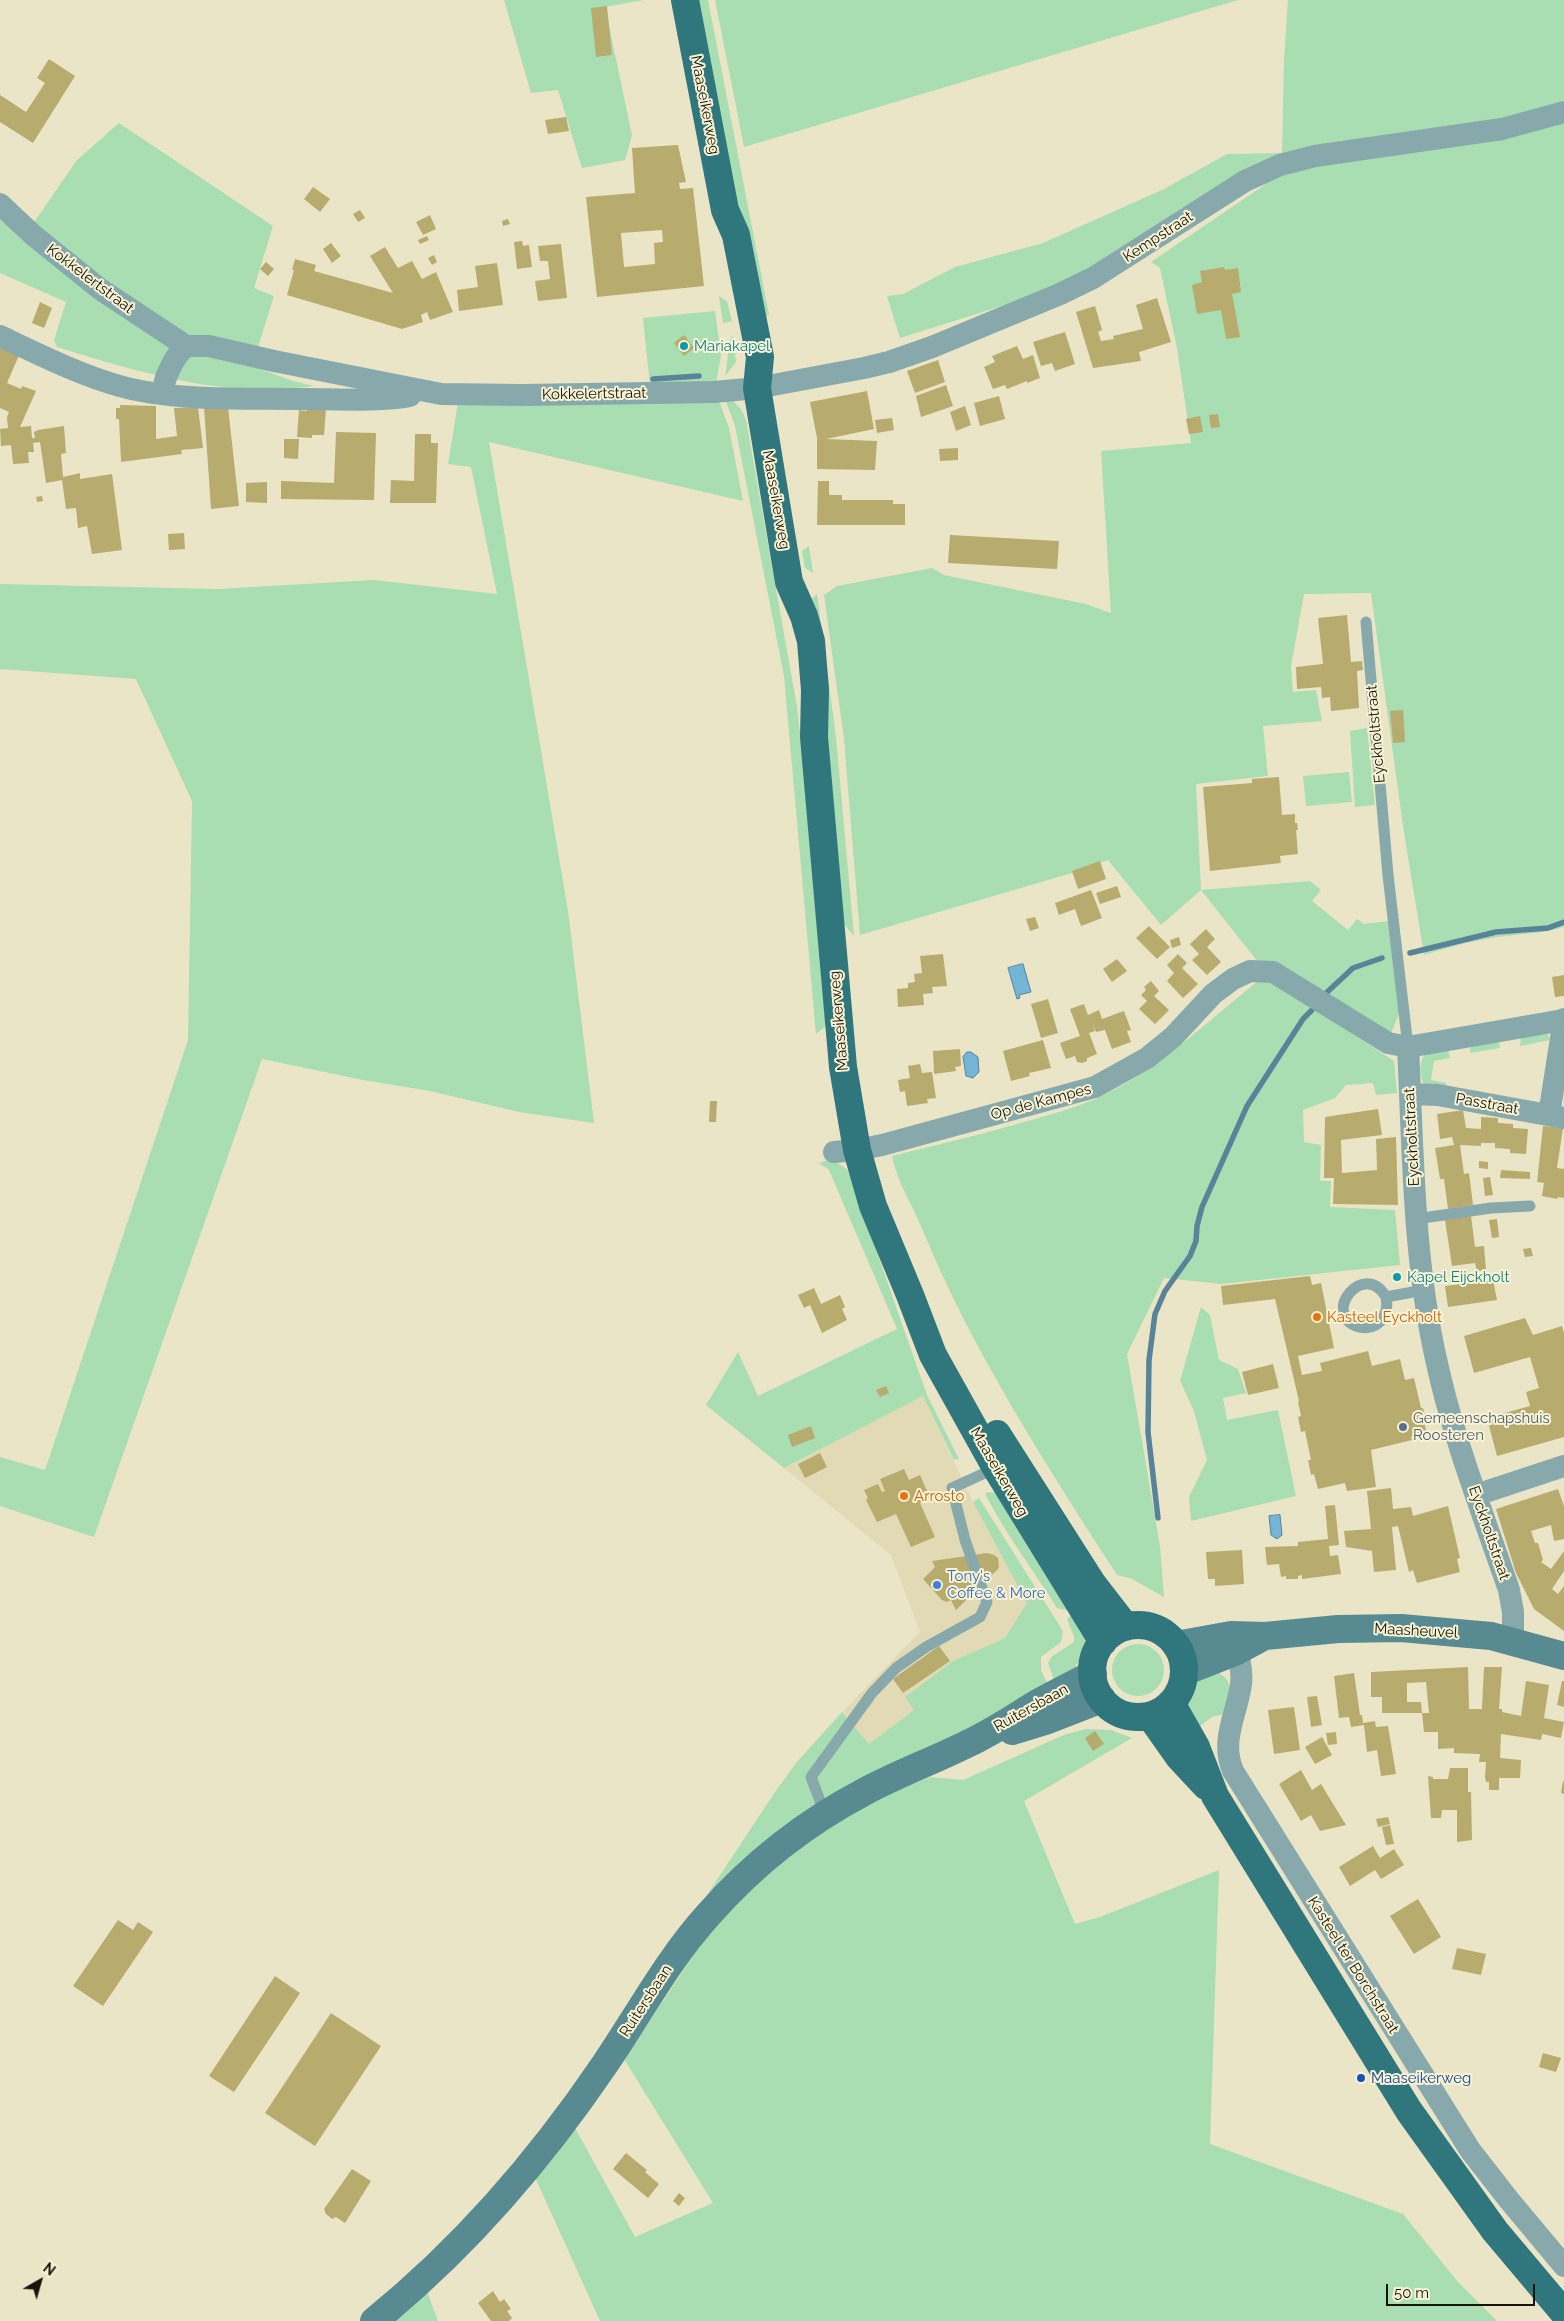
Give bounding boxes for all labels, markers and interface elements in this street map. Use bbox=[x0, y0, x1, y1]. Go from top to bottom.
street label: Maaseikerweg bbox=[687, 54, 723, 156]
street label: Kempstraat bbox=[1120, 208, 1196, 266]
street label: Kokkelertstraat bbox=[43, 240, 137, 318]
place label: Mariakapel bbox=[694, 337, 770, 355]
marker: Mariakapel bbox=[678, 340, 690, 352]
street label: Kokkelertstraat bbox=[542, 384, 646, 404]
street label: Maaseikerweg bbox=[758, 449, 794, 551]
street label: Eyckholtstraat bbox=[1363, 684, 1389, 784]
street label: Maaseikerweg bbox=[826, 970, 852, 1072]
street label: Op de Kampes bbox=[989, 1080, 1093, 1124]
street label: Eyckholtstraat bbox=[1400, 1087, 1424, 1187]
street label: Passtraat bbox=[1454, 1090, 1520, 1118]
place label: Kapel Eijckholt bbox=[1407, 1268, 1510, 1286]
marker: Kapel Eijckholt bbox=[1391, 1271, 1403, 1283]
place label: Kasteel Eyckholt bbox=[1327, 1308, 1442, 1326]
marker: Kasteel Eyckholt bbox=[1311, 1311, 1323, 1323]
place label: Gemeenschapshuis Roosteren bbox=[1413, 1409, 1550, 1444]
marker: Gemeenschapshuis Roosteren bbox=[1397, 1421, 1409, 1433]
street label: Maaseikerweg bbox=[966, 1424, 1032, 1520]
street label: Eyckholtstraat bbox=[1464, 1484, 1514, 1582]
place label: Arrosto bbox=[914, 1487, 964, 1505]
marker: Arrosto bbox=[898, 1490, 910, 1502]
place label: Tony's Coffee & More bbox=[947, 1567, 1046, 1602]
marker: Tony's Coffee & More bbox=[931, 1579, 943, 1591]
street label: Maasheuvel bbox=[1374, 1620, 1458, 1642]
street label: Ruitersbaan bbox=[991, 1680, 1071, 1736]
street label: Kasteel ter Borchstraat bbox=[1304, 1893, 1402, 2037]
street label: Ruitersbaan bbox=[616, 1962, 676, 2040]
place label: Maaseikerweg bbox=[1371, 2069, 1471, 2087]
marker: Maaseikerweg bbox=[1355, 2072, 1367, 2084]
north arrow bbox=[15, 2256, 65, 2306]
text: N bbox=[40, 2260, 58, 2279]
scale bar bbox=[1389, 2274, 1538, 2306]
text: 50 m bbox=[1394, 2284, 1429, 2302]

